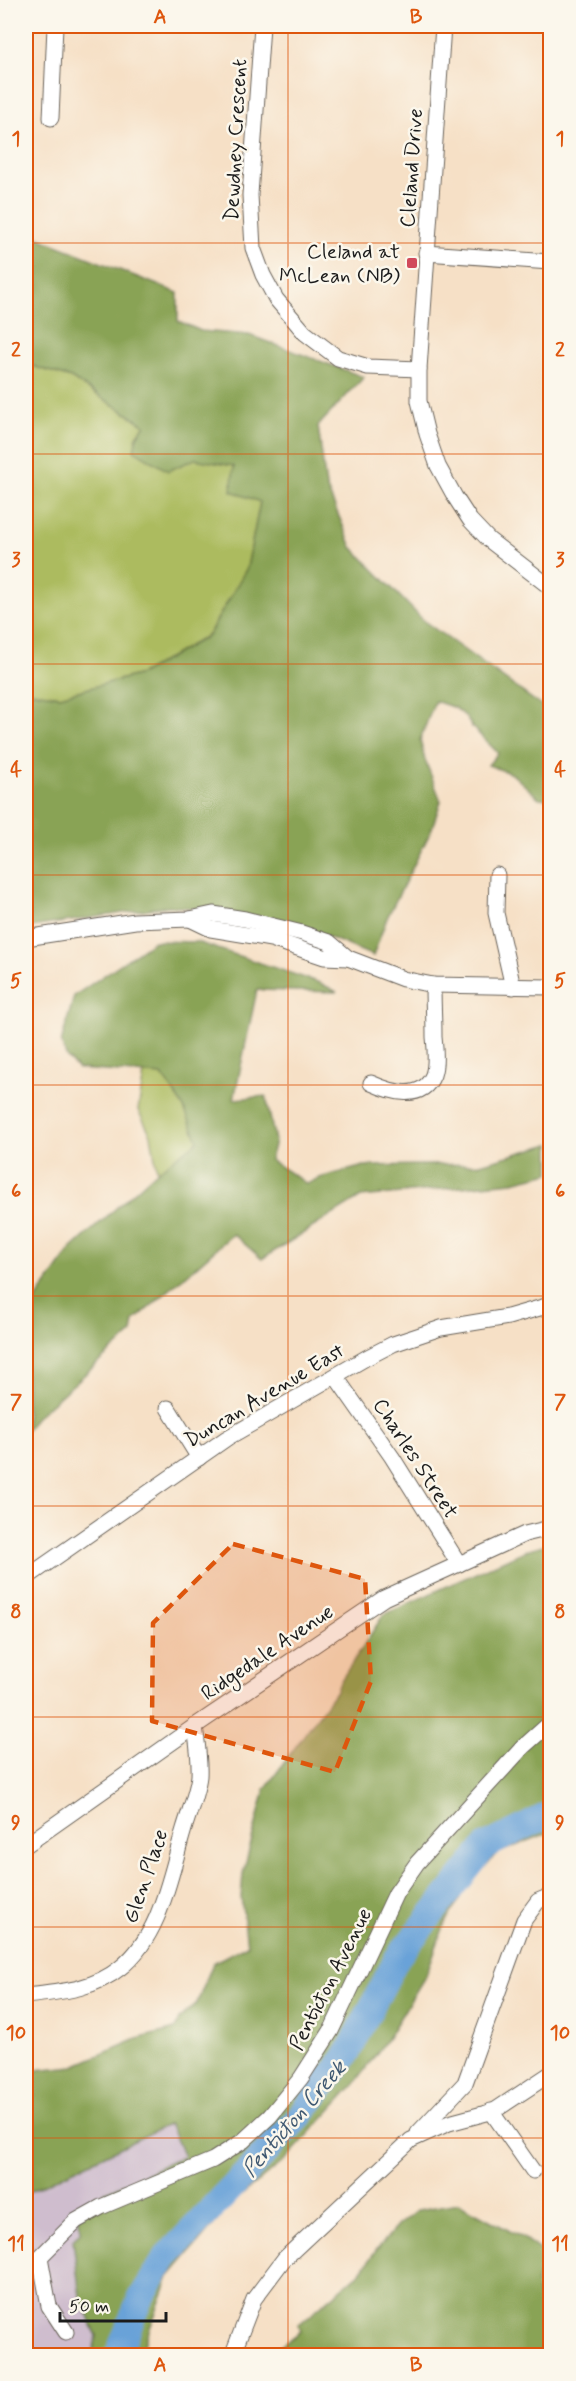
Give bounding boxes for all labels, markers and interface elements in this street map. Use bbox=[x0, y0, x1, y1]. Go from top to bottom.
text: A bbox=[153, 4, 167, 31]
text: B bbox=[410, 4, 423, 31]
street label: Dewdney Crescent bbox=[218, 58, 254, 222]
street label: Cleland Drive bbox=[394, 107, 430, 229]
text: 1 bbox=[12, 126, 20, 153]
text: 1 bbox=[556, 126, 564, 153]
place label: Cleland at McLean (NB) bbox=[279, 238, 401, 290]
marker: Cleland at McLean (NB) bbox=[405, 256, 419, 270]
text: 2 bbox=[11, 337, 21, 364]
text: 2 bbox=[555, 337, 565, 364]
text: 3 bbox=[11, 547, 21, 574]
text: 3 bbox=[555, 547, 565, 574]
text: 4 bbox=[10, 757, 22, 784]
text: 4 bbox=[554, 757, 566, 784]
text: 5 bbox=[10, 968, 22, 995]
text: 5 bbox=[554, 968, 566, 995]
text: 6 bbox=[11, 1178, 21, 1205]
text: 6 bbox=[555, 1178, 565, 1205]
street label: Duncan Avenue East bbox=[179, 1337, 350, 1455]
text: 7 bbox=[10, 1389, 22, 1416]
text: 7 bbox=[554, 1389, 566, 1416]
street label: Charles Street bbox=[366, 1393, 465, 1524]
street label: Ridgedale Avenue bbox=[196, 1598, 340, 1708]
text: 8 bbox=[10, 1599, 22, 1626]
text: 8 bbox=[554, 1599, 566, 1626]
text: 9 bbox=[11, 1810, 21, 1837]
text: 9 bbox=[555, 1810, 565, 1837]
street label: Glen Place bbox=[117, 1826, 175, 1927]
street label: Penticton Avenue bbox=[283, 1903, 379, 2055]
text: 10 bbox=[6, 2020, 26, 2047]
text: 10 bbox=[550, 2020, 570, 2047]
water label: Penticton Creek bbox=[236, 2054, 354, 2183]
text: 11 bbox=[7, 2231, 25, 2258]
text: 11 bbox=[551, 2231, 569, 2258]
scale bar bbox=[60, 2285, 166, 2323]
text: 50 m bbox=[69, 2295, 109, 2319]
text: A bbox=[153, 2352, 167, 2379]
text: B bbox=[410, 2352, 423, 2379]

